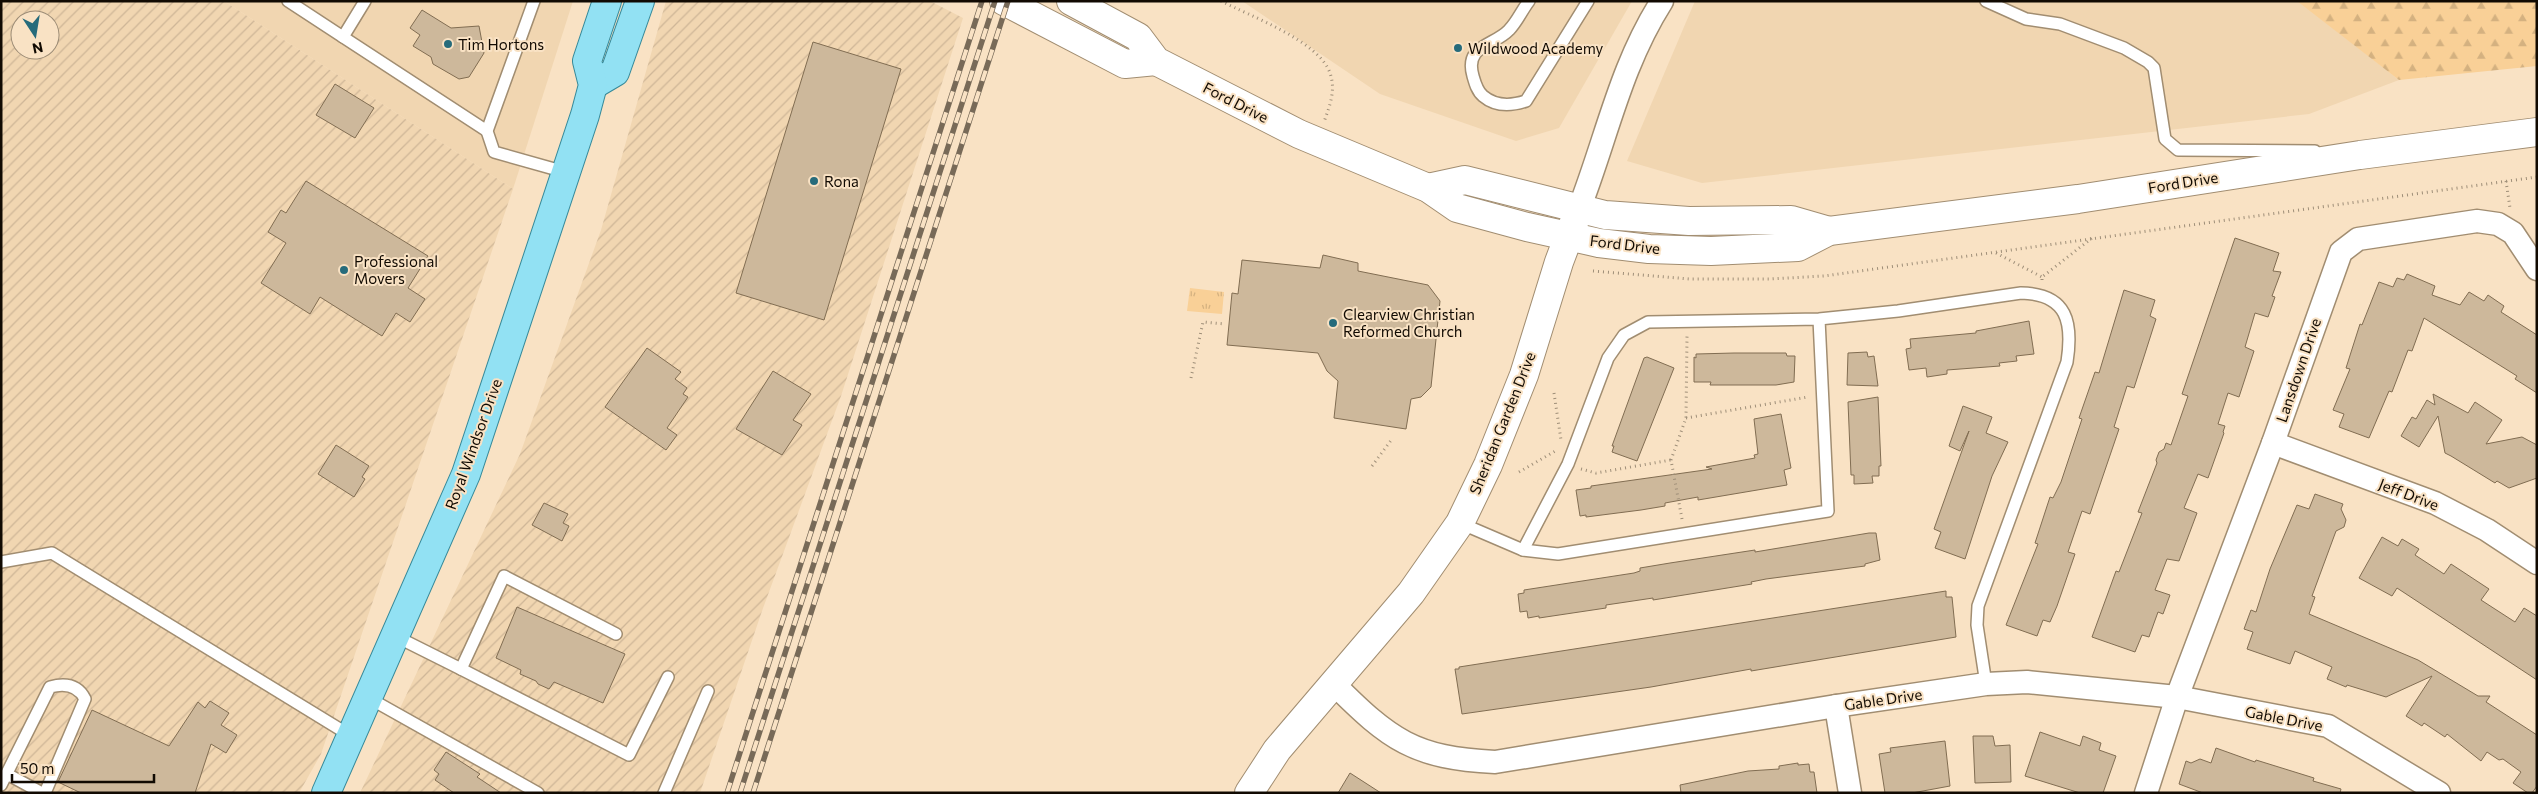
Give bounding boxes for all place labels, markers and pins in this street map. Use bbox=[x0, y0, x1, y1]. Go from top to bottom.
place label: Tim Hortons bbox=[458, 35, 544, 53]
marker: Tim Hortons bbox=[442, 38, 454, 50]
place label: Wildwood Academy bbox=[1468, 39, 1604, 57]
marker: Wildwood Academy bbox=[1452, 42, 1464, 54]
place label: Rona bbox=[824, 172, 859, 190]
marker: Rona bbox=[808, 175, 820, 187]
place label: Professional Movers bbox=[354, 252, 438, 287]
marker: Professional Movers bbox=[338, 264, 350, 276]
place label: Clearview Christian Reformed Church bbox=[1343, 305, 1475, 340]
marker: Clearview Christian Reformed Church bbox=[1327, 317, 1339, 329]

